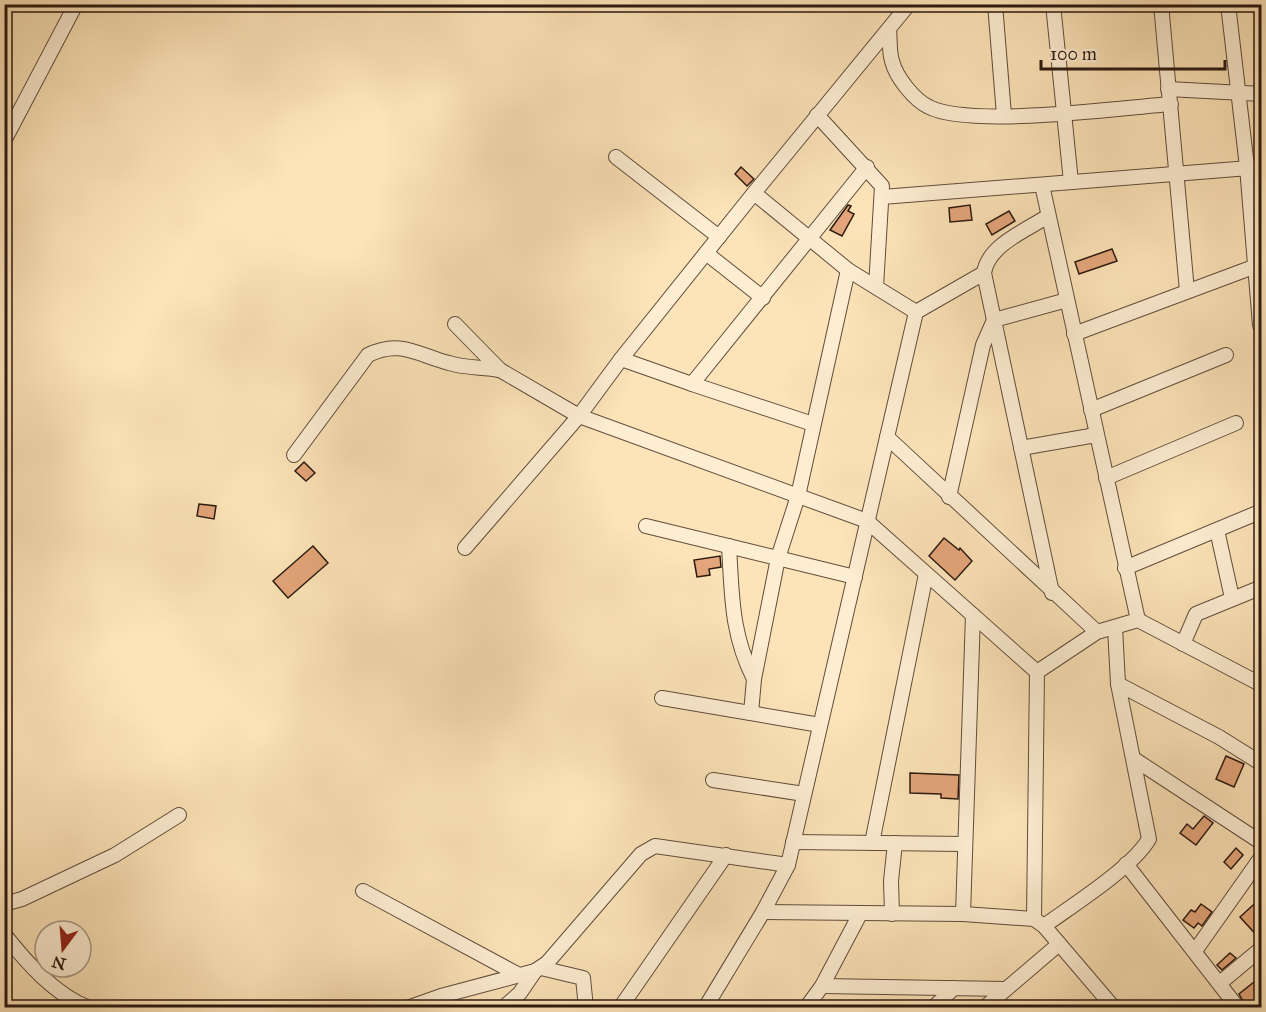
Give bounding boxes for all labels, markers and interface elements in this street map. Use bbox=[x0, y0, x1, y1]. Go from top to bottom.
scale bar bbox=[1041, 33, 1226, 71]
text: 100 m bbox=[1050, 43, 1097, 65]
north arrow bbox=[33, 919, 93, 979]
text: N bbox=[49, 952, 68, 974]

